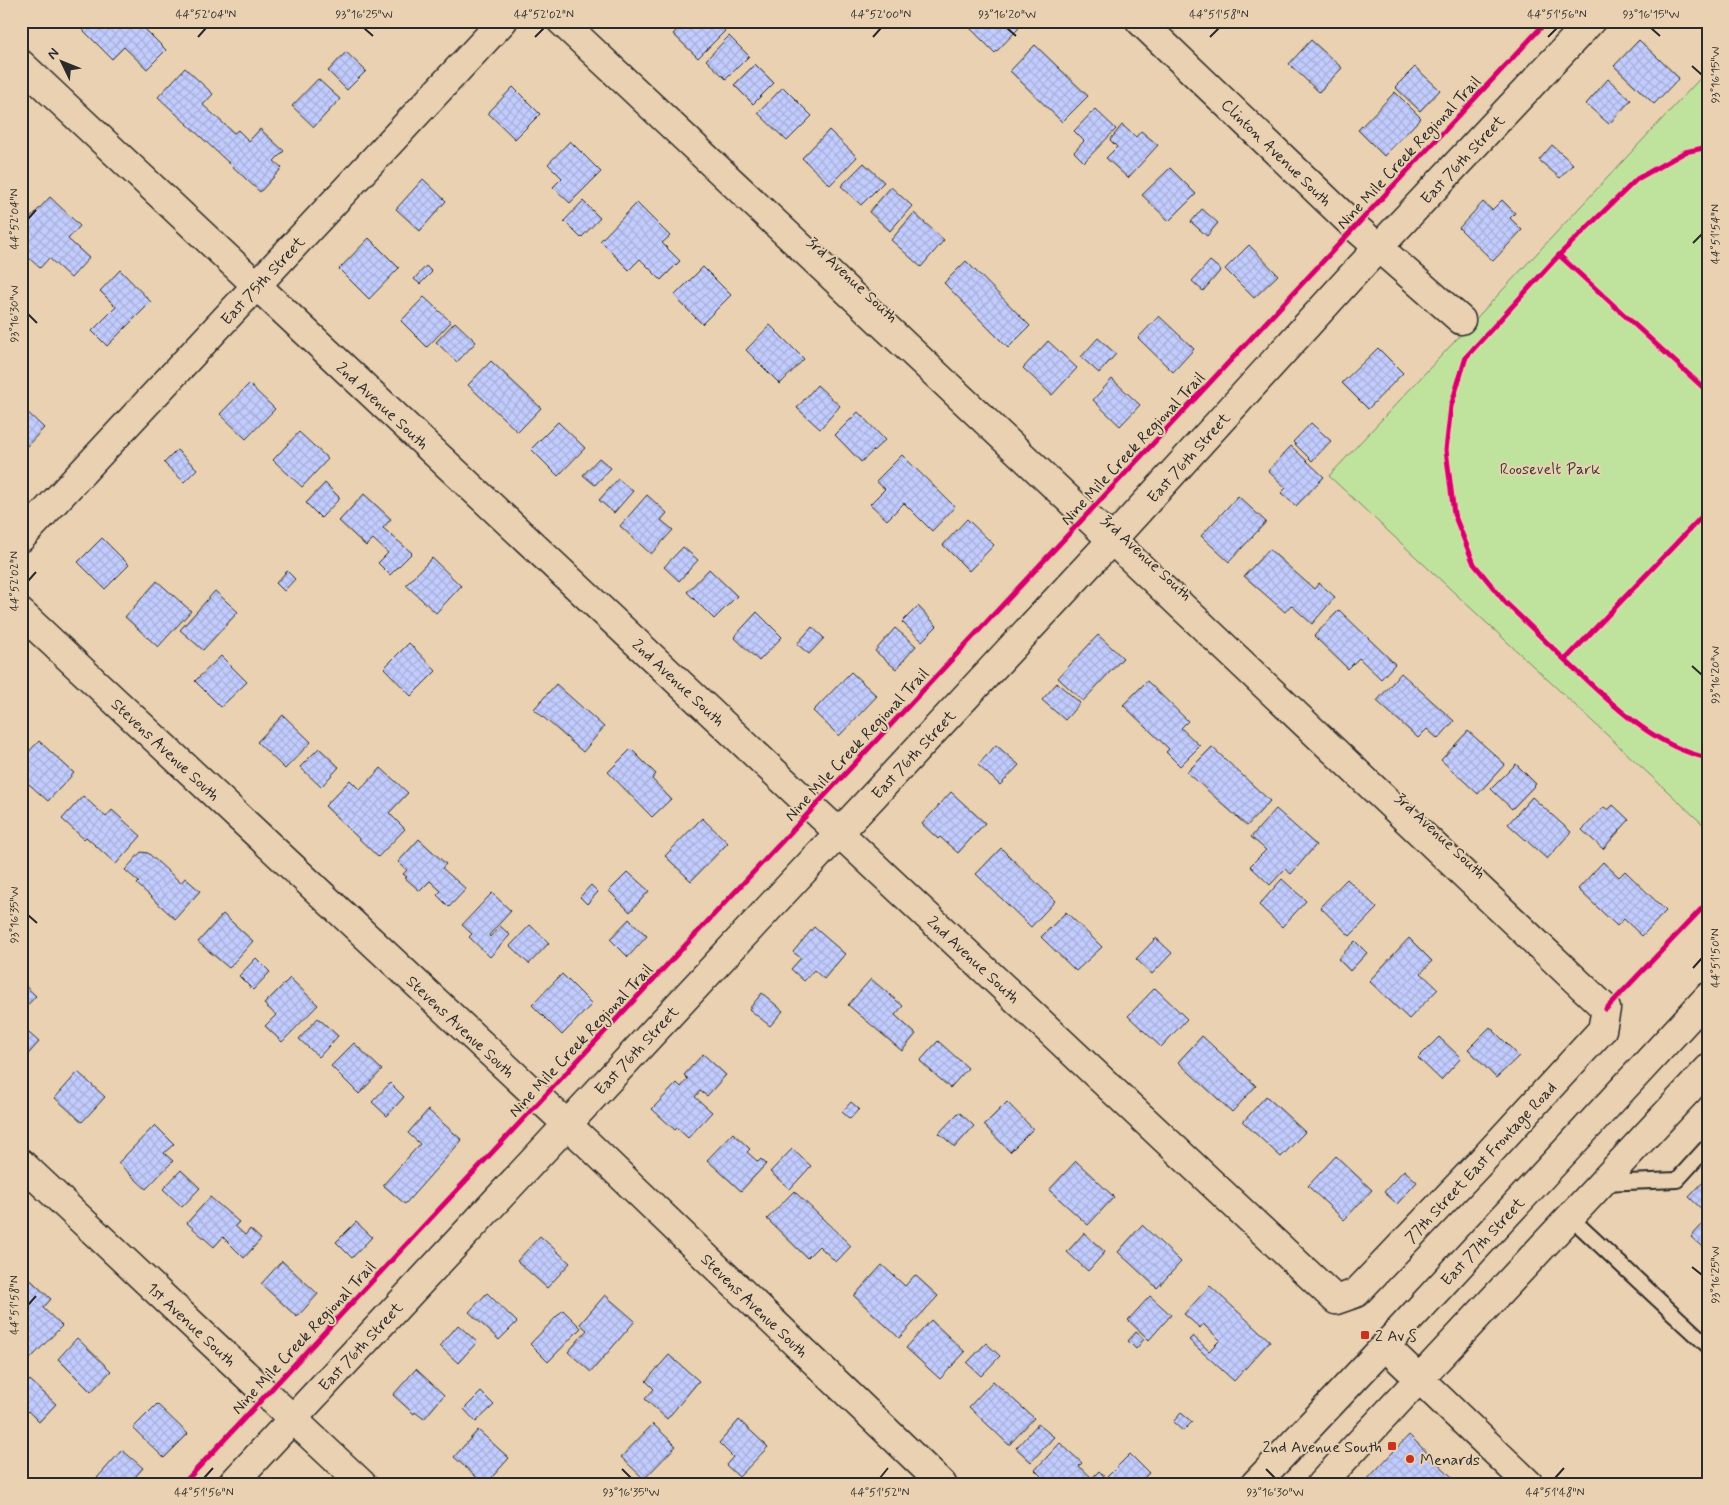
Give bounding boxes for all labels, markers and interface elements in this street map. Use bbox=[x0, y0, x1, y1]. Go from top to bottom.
text: 44°52'04"N bbox=[176, 7, 236, 23]
text: 93°16'25"W bbox=[335, 7, 393, 23]
text: 44°52'02"N bbox=[514, 7, 574, 23]
text: 44°52'00"N bbox=[851, 7, 911, 23]
text: 93°16'20"W bbox=[978, 7, 1036, 23]
text: 44°51'58"N bbox=[1189, 7, 1249, 23]
text: 44°51'56"N bbox=[1527, 7, 1587, 23]
text: 93°16'15"W bbox=[1623, 7, 1679, 23]
north arrow bbox=[38, 38, 88, 88]
text: N bbox=[43, 44, 63, 63]
text: 93°16'15"W bbox=[1708, 47, 1724, 103]
street label: Nine Mile Creek Regional Trail bbox=[1332, 72, 1487, 235]
street label: Clinton Avenue South bbox=[1216, 95, 1336, 211]
street label: East 76th Street bbox=[1416, 110, 1510, 209]
text: 44°52'04"N bbox=[7, 189, 23, 249]
text: 44°51'54"N bbox=[1708, 204, 1724, 264]
street label: East 75th Street bbox=[216, 232, 310, 330]
street label: 3rd Avenue South bbox=[802, 232, 902, 328]
text: 93°16'30"W bbox=[7, 285, 23, 343]
street label: 2nd Avenue South bbox=[331, 358, 433, 454]
street label: Nine Mile Creek Regional Trail bbox=[1056, 368, 1211, 531]
street label: East 76th Street bbox=[1143, 408, 1236, 508]
park label: Roosevelt Park bbox=[1500, 459, 1600, 480]
street label: 3rd Avenue South bbox=[1096, 510, 1196, 606]
text: 44°52'02"N bbox=[7, 551, 23, 611]
street label: 2nd Avenue South bbox=[627, 635, 729, 731]
text: 93°16'20"W bbox=[1708, 646, 1724, 704]
street label: Nine Mile Creek Regional Trail bbox=[780, 664, 935, 827]
street label: Stevens Avenue South bbox=[106, 694, 224, 806]
street label: East 76th Street bbox=[867, 705, 961, 804]
street label: 3rd Avenue South bbox=[1390, 788, 1490, 884]
text: 93°16'35"W bbox=[7, 887, 23, 943]
street label: 2nd Avenue South bbox=[922, 912, 1024, 1008]
text: 44°51'50"N bbox=[1708, 928, 1724, 988]
street label: Nine Mile Creek Regional Trail bbox=[504, 960, 659, 1123]
street label: Stevens Avenue South bbox=[401, 971, 519, 1083]
street label: East 76th Street bbox=[590, 1001, 684, 1100]
street label: 77th Street East Frontage Road bbox=[1401, 1078, 1562, 1249]
street label: East 77th Street bbox=[1437, 1193, 1530, 1291]
text: 93°16'25"W bbox=[1708, 1246, 1724, 1304]
street label: Stevens Avenue South bbox=[696, 1249, 812, 1363]
street label: Nine Mile Creek Regional Trail bbox=[227, 1257, 382, 1420]
text: 44°51'58"N bbox=[7, 1275, 23, 1335]
street label: 1st Avenue South bbox=[142, 1278, 240, 1372]
street label: East 76th Street bbox=[314, 1297, 408, 1396]
place label: 2 Av S bbox=[1375, 1326, 1417, 1347]
marker: 2 Av S bbox=[1359, 1329, 1371, 1341]
place label: 2nd Avenue South bbox=[1263, 1437, 1382, 1458]
marker: 2nd Avenue South bbox=[1386, 1440, 1398, 1452]
place label: Menards bbox=[1420, 1450, 1480, 1471]
marker: Menards bbox=[1404, 1453, 1416, 1465]
text: 44°51'56"N bbox=[174, 1485, 234, 1501]
text: 93°16'35"W bbox=[603, 1485, 659, 1501]
text: 44°51'52"N bbox=[850, 1485, 910, 1501]
text: 93°16'30"W bbox=[1246, 1485, 1304, 1501]
text: 44°51'48"N bbox=[1525, 1485, 1585, 1501]

